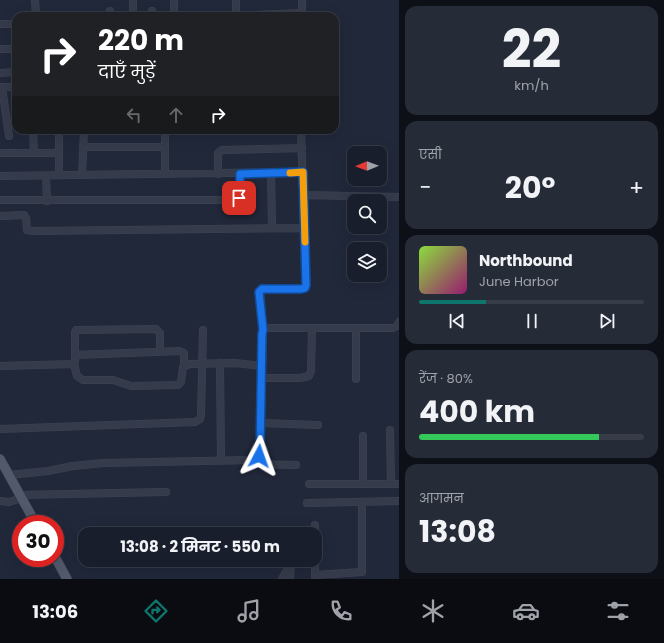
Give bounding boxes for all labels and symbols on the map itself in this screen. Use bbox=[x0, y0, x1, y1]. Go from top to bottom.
north arrow bbox=[347, 146, 387, 186]
pin bbox=[222, 181, 256, 215]
position arrow bbox=[238, 435, 280, 477]
speed limit sign: 30 bbox=[12, 515, 64, 567]

